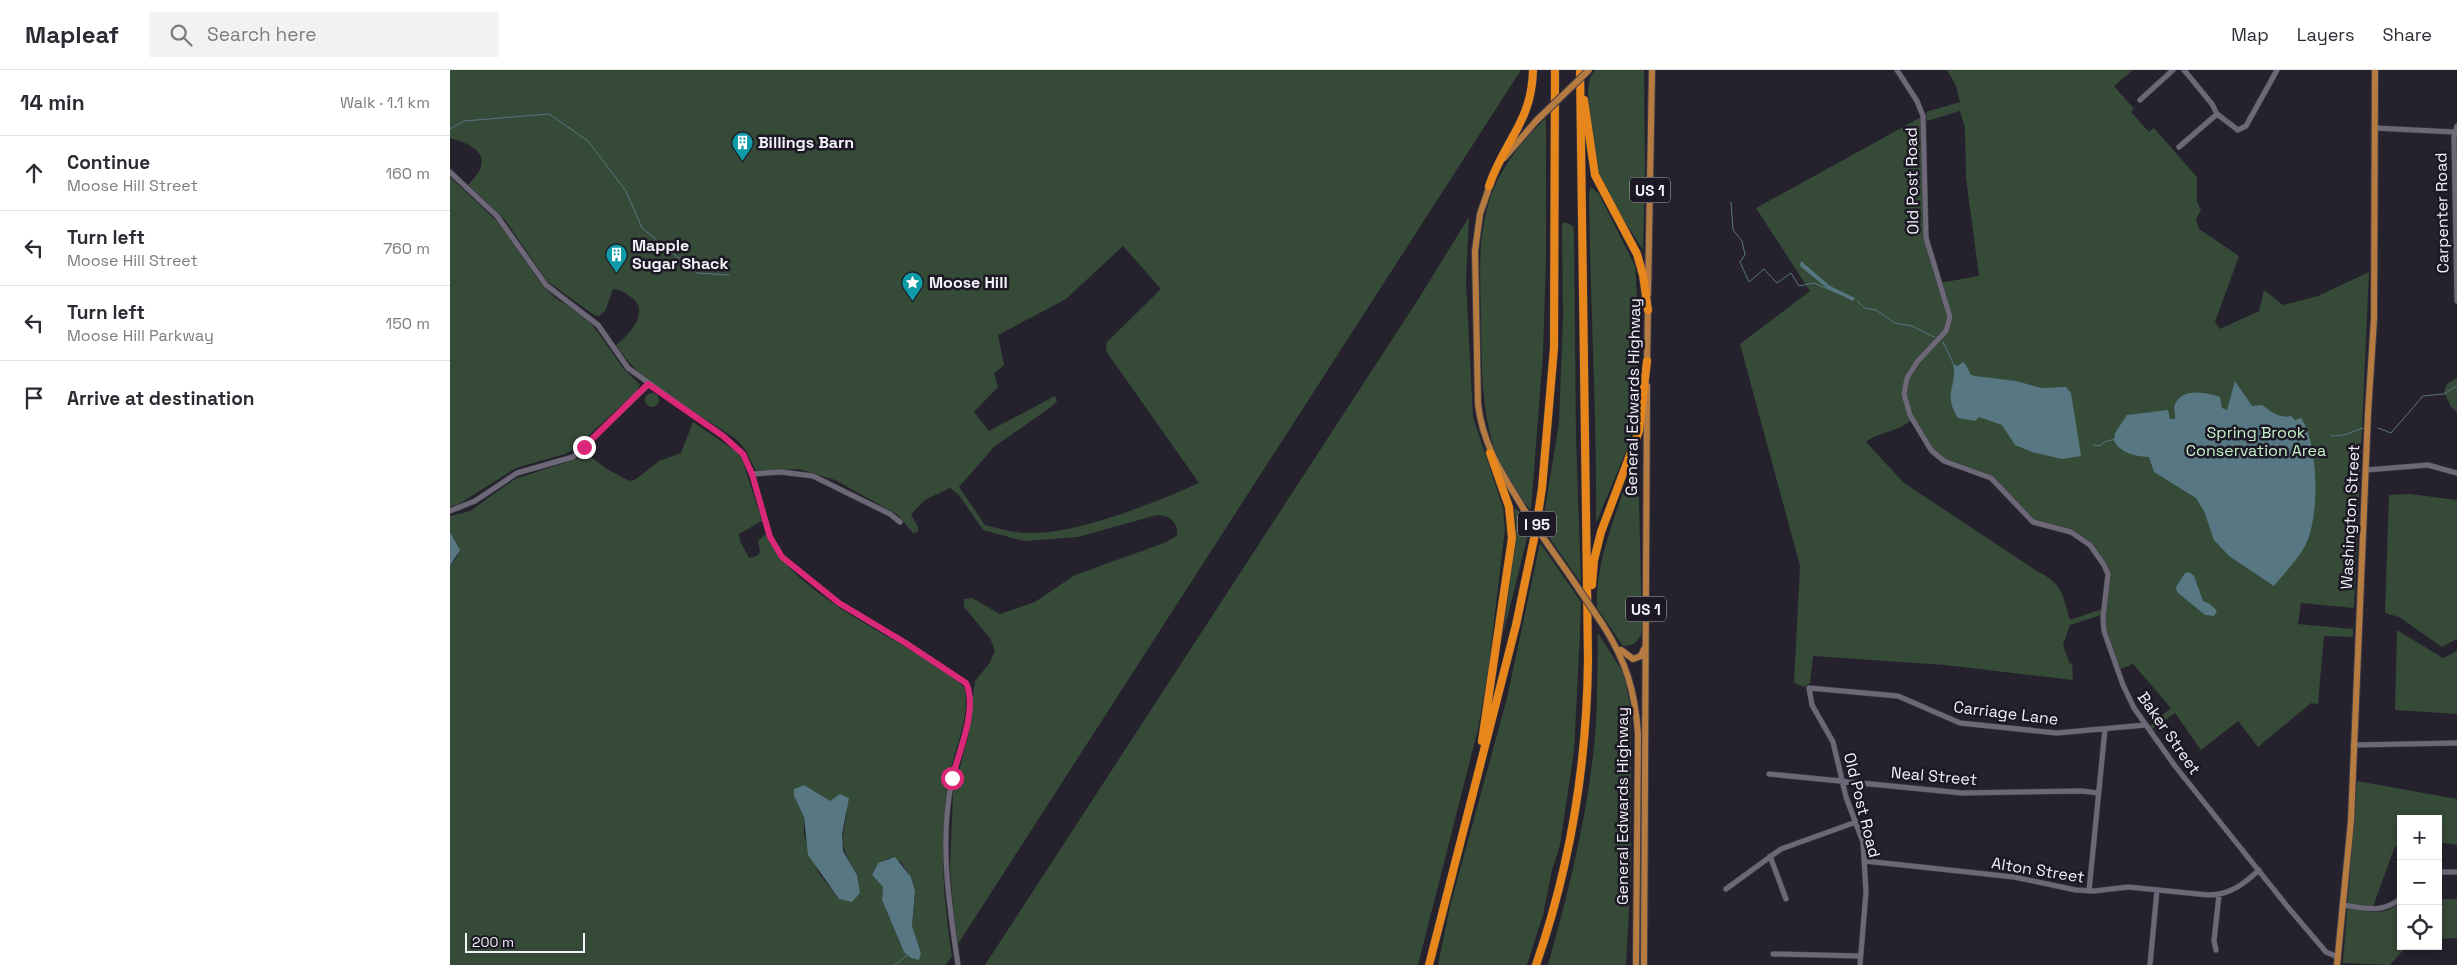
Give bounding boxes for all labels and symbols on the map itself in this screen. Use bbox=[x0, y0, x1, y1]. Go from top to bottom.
street label: Old Post Road bbox=[1901, 127, 1923, 235]
building icon: Billings Barn bbox=[730, 130, 754, 161]
place label: Billings Barn bbox=[758, 132, 854, 153]
street label: Carpenter Road bbox=[2430, 152, 2454, 274]
road number: US 1 bbox=[1630, 178, 1670, 202]
place label: Mapple Sugar Shack bbox=[632, 235, 728, 274]
building icon: Mapple Sugar Shack bbox=[604, 242, 628, 273]
place icon: Moose Hill bbox=[901, 270, 925, 301]
place label: Moose Hill bbox=[929, 272, 1008, 293]
street label: General Edwards Highway bbox=[1621, 298, 1645, 496]
park label: Spring Brook Conservation Area bbox=[2186, 422, 2326, 461]
route end bbox=[573, 436, 596, 459]
street label: Washington Street bbox=[2336, 444, 2364, 590]
road number: I 95 bbox=[1518, 512, 1556, 536]
road number: US 1 bbox=[1626, 596, 1666, 622]
street label: Baker Street bbox=[2133, 687, 2205, 779]
street label: Carriage Lane bbox=[1952, 696, 2060, 730]
street label: General Edwards Highway bbox=[1612, 707, 1633, 905]
street label: Old Post Road bbox=[1839, 750, 1885, 860]
street label: Neal Street bbox=[1890, 762, 1978, 790]
route start bbox=[941, 767, 964, 790]
street label: Alton Street bbox=[1990, 852, 2086, 888]
scale bar bbox=[465, 930, 585, 953]

